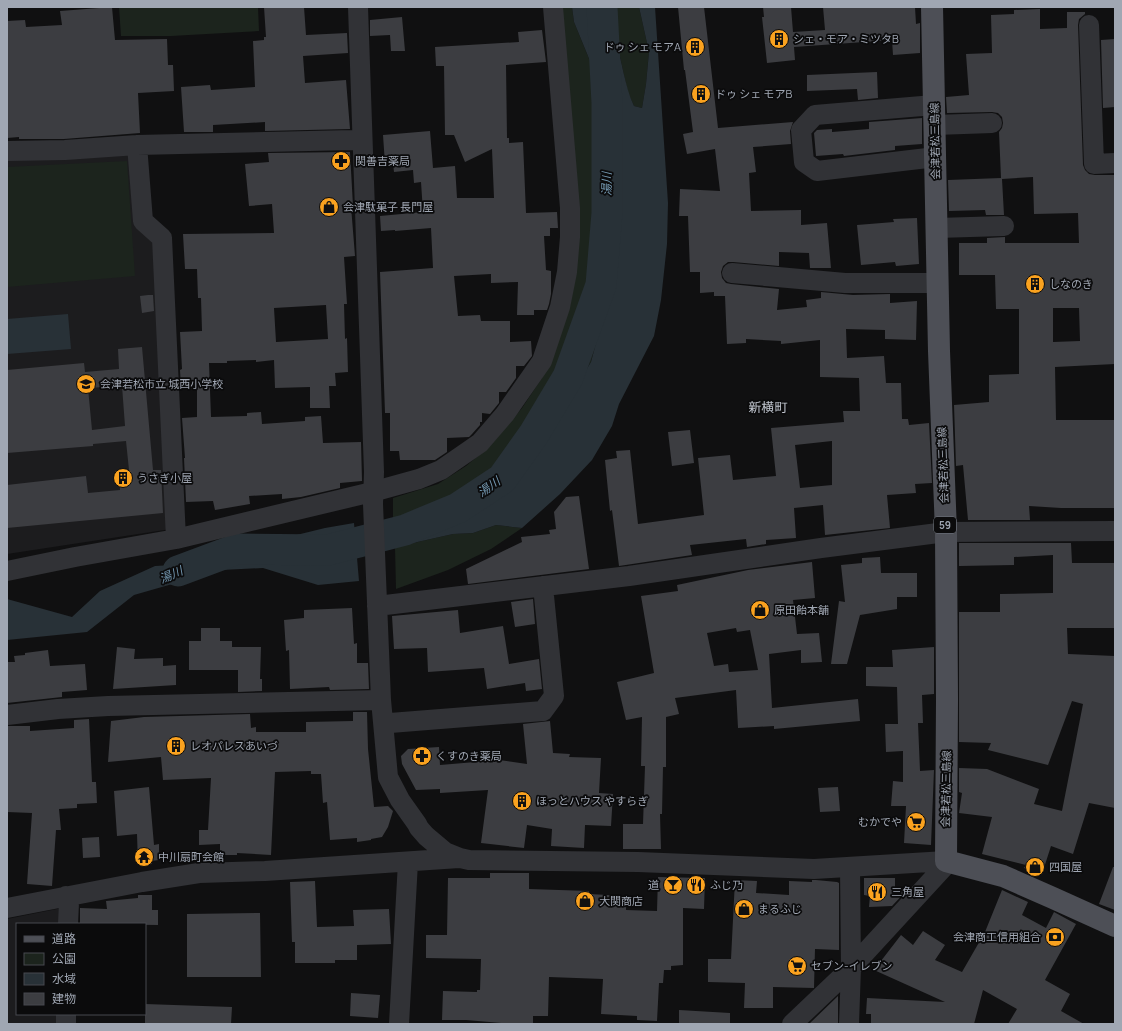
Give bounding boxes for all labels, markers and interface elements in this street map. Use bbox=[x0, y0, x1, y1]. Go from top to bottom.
building icon: シェ・モア・ミツタB bbox=[768, 28, 790, 50]
place label: シェ・モア・ミツタB bbox=[793, 31, 899, 46]
building icon: ドゥ シェ モアA bbox=[684, 36, 706, 58]
place label: ドゥ シェ モアA bbox=[604, 39, 681, 54]
building icon: ドゥ シェ モアB bbox=[690, 83, 712, 105]
place label: ドゥ シェ モアB bbox=[715, 86, 792, 101]
street label: 会津若松三島線 bbox=[926, 102, 943, 180]
pharmacy icon: 関善吉薬局 bbox=[330, 150, 352, 172]
place label: 関善吉薬局 bbox=[355, 153, 410, 168]
water label: 湯川 bbox=[598, 170, 615, 196]
shop icon: 会津駄菓子 長門屋 bbox=[318, 196, 340, 218]
place label: 会津駄菓子 長門屋 bbox=[343, 199, 433, 214]
building icon: しなのき bbox=[1024, 273, 1046, 295]
place label: しなのき bbox=[1049, 276, 1093, 291]
school or university icon: 会津若松市立 城西小学校 bbox=[75, 373, 97, 395]
place label: 会津若松市立 城西小学校 bbox=[100, 376, 223, 391]
district label: 新横町 bbox=[748, 398, 788, 416]
street label: 会津若松三島線 bbox=[934, 426, 951, 504]
building icon: うさぎ小屋 bbox=[112, 467, 134, 489]
place label: うさぎ小屋 bbox=[137, 470, 192, 485]
water label: 湯川 bbox=[474, 472, 505, 500]
road number: 59 bbox=[934, 517, 956, 533]
water label: 湯川 bbox=[156, 561, 187, 587]
shop icon: 原田飴本舗 bbox=[749, 599, 771, 621]
place label: 原田飴本舗 bbox=[774, 602, 829, 617]
building icon: レオパレスあいづ bbox=[165, 735, 187, 757]
place label: レオパレスあいづ bbox=[190, 738, 278, 753]
pharmacy icon: くすのき薬局 bbox=[411, 745, 433, 767]
place label: くすのき薬局 bbox=[436, 748, 502, 763]
street label: 会津若松三島線 bbox=[937, 750, 954, 828]
building icon: ほっとハウス やすらぎ bbox=[511, 790, 533, 812]
place label: ほっとハウス やすらぎ bbox=[536, 793, 648, 808]
supermarket icon: むかでや bbox=[905, 811, 927, 833]
place label: むかでや bbox=[858, 814, 902, 829]
temple icon: 中川扇町会館 bbox=[133, 846, 155, 868]
place label: 中川扇町会館 bbox=[158, 849, 224, 864]
shop icon: 四国屋 bbox=[1024, 856, 1046, 878]
place label: 四国屋 bbox=[1049, 859, 1082, 874]
bar icon: 道 bbox=[662, 874, 684, 896]
restaurant icon: ふじ乃 bbox=[685, 874, 707, 896]
place label: 道 bbox=[648, 877, 659, 892]
place label: ふじ乃 bbox=[710, 877, 743, 892]
restaurant icon: 三角屋 bbox=[866, 881, 888, 903]
place label: 三角屋 bbox=[891, 884, 924, 899]
shop icon: 大関商店 bbox=[574, 890, 596, 912]
place label: 大関商店 bbox=[599, 893, 643, 908]
shop icon: まるふじ bbox=[733, 898, 755, 920]
place label: まるふじ bbox=[758, 901, 802, 916]
legend bbox=[16, 923, 146, 1015]
bank icon: 会津商工信用組合 bbox=[1044, 926, 1066, 948]
place label: 会津商工信用組合 bbox=[953, 929, 1041, 944]
text: 道路 bbox=[52, 930, 76, 947]
text: 公園 bbox=[52, 950, 76, 967]
supermarket icon: セブン-イレブン bbox=[786, 955, 808, 977]
place label: セブン-イレブン bbox=[811, 958, 893, 973]
text: 水域 bbox=[52, 970, 76, 987]
text: 建物 bbox=[52, 990, 76, 1007]

